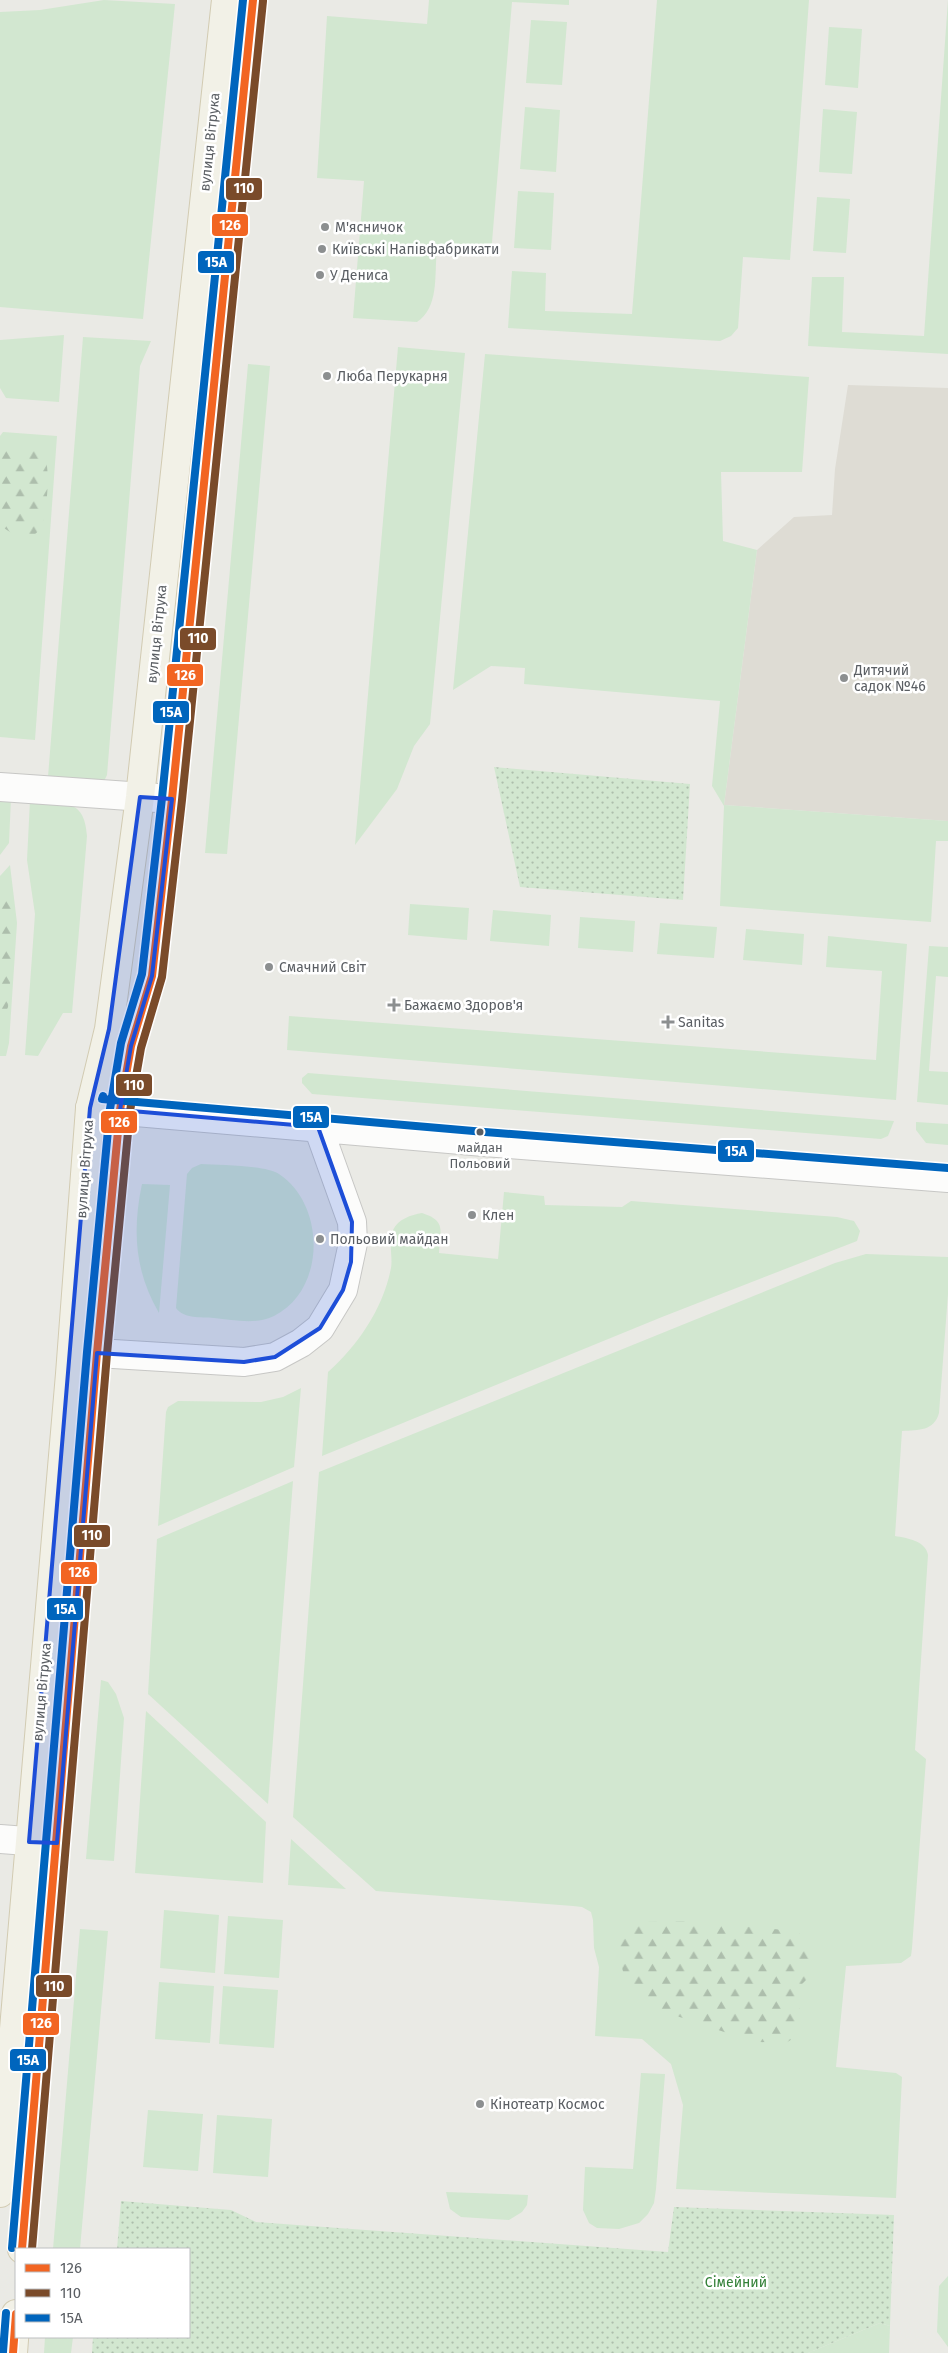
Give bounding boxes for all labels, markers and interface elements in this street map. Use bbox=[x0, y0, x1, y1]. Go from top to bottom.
street label: вулиця Вітрука bbox=[196, 92, 224, 192]
line badge: 110 bbox=[225, 177, 263, 201]
text: 110 bbox=[234, 180, 254, 197]
line badge: 126 bbox=[211, 213, 249, 237]
text: 126 bbox=[219, 217, 241, 234]
place label: М'ясничок bbox=[335, 219, 404, 236]
marker: М'ясничок bbox=[319, 221, 331, 233]
place label: Київські Напівфабрикати bbox=[332, 241, 499, 258]
marker: Київські Напівфабрикати bbox=[316, 243, 328, 255]
line badge: 15A bbox=[197, 250, 235, 274]
text: 15A bbox=[205, 254, 228, 271]
place label: У Дениса bbox=[330, 267, 388, 284]
marker: У Дениса bbox=[314, 269, 326, 281]
place label: Люба Перукарня bbox=[337, 368, 448, 385]
marker: Люба Перукарня bbox=[321, 370, 333, 382]
street label: вулиця Вітрука bbox=[143, 584, 171, 684]
line badge: 110 bbox=[179, 627, 217, 651]
text: 110 bbox=[188, 630, 208, 647]
place label: Дитячий садок №46 bbox=[853, 662, 926, 695]
line badge: 126 bbox=[166, 663, 204, 687]
text: 126 bbox=[174, 667, 196, 684]
marker: Дитячий садок №46 bbox=[838, 672, 850, 684]
line badge: 15A bbox=[152, 700, 190, 724]
text: 15A bbox=[160, 704, 183, 721]
place label: Смачний Світ bbox=[279, 959, 367, 976]
marker: Смачний Світ bbox=[263, 961, 275, 973]
place label: Бажаємо Здоров'я bbox=[404, 997, 523, 1014]
marker: Бажаємо Здоров'я bbox=[388, 999, 400, 1011]
place label: Sanitas bbox=[678, 1014, 725, 1031]
marker: Sanitas bbox=[662, 1016, 674, 1028]
line badge: 110 bbox=[115, 1073, 153, 1097]
text: 110 bbox=[124, 1077, 144, 1094]
line badge: 15A bbox=[292, 1105, 330, 1129]
text: 15A bbox=[300, 1109, 323, 1126]
line badge: 126 bbox=[100, 1110, 138, 1134]
text: 126 bbox=[108, 1114, 130, 1131]
street label: вулиця Вітрука bbox=[73, 1119, 97, 1219]
marker: майдан Польовий bbox=[475, 1127, 485, 1137]
line badge: 15A bbox=[717, 1139, 755, 1163]
place label: майдан Польовий bbox=[450, 1140, 510, 1171]
text: 15A bbox=[725, 1143, 748, 1160]
place label: Клен bbox=[482, 1207, 514, 1224]
marker: Клен bbox=[466, 1209, 478, 1221]
place label: Польовий майдан bbox=[330, 1231, 449, 1248]
marker: Польовий майдан bbox=[314, 1233, 326, 1245]
line badge: 110 bbox=[73, 1524, 111, 1548]
text: 110 bbox=[82, 1527, 102, 1544]
line badge: 126 bbox=[60, 1561, 98, 1585]
text: 126 bbox=[68, 1564, 90, 1581]
line badge: 15A bbox=[46, 1597, 84, 1621]
text: 15A bbox=[54, 1601, 77, 1618]
street label: вулиця Вітрука bbox=[29, 1642, 55, 1742]
line badge: 110 bbox=[35, 1974, 73, 1998]
text: 110 bbox=[44, 1978, 64, 1995]
line badge: 126 bbox=[22, 2012, 60, 2036]
text: 126 bbox=[30, 2015, 52, 2032]
line badge: 15A bbox=[9, 2048, 47, 2072]
text: 15A bbox=[17, 2052, 40, 2069]
place label: Кінотеатр Космос bbox=[490, 2096, 605, 2113]
marker: Кінотеатр Космос bbox=[474, 2098, 486, 2110]
legend bbox=[15, 2248, 190, 2338]
text: 126 bbox=[60, 2259, 82, 2277]
park label: Сімейний bbox=[705, 2274, 767, 2291]
text: 110 bbox=[60, 2284, 81, 2302]
text: 15A bbox=[60, 2309, 83, 2327]

